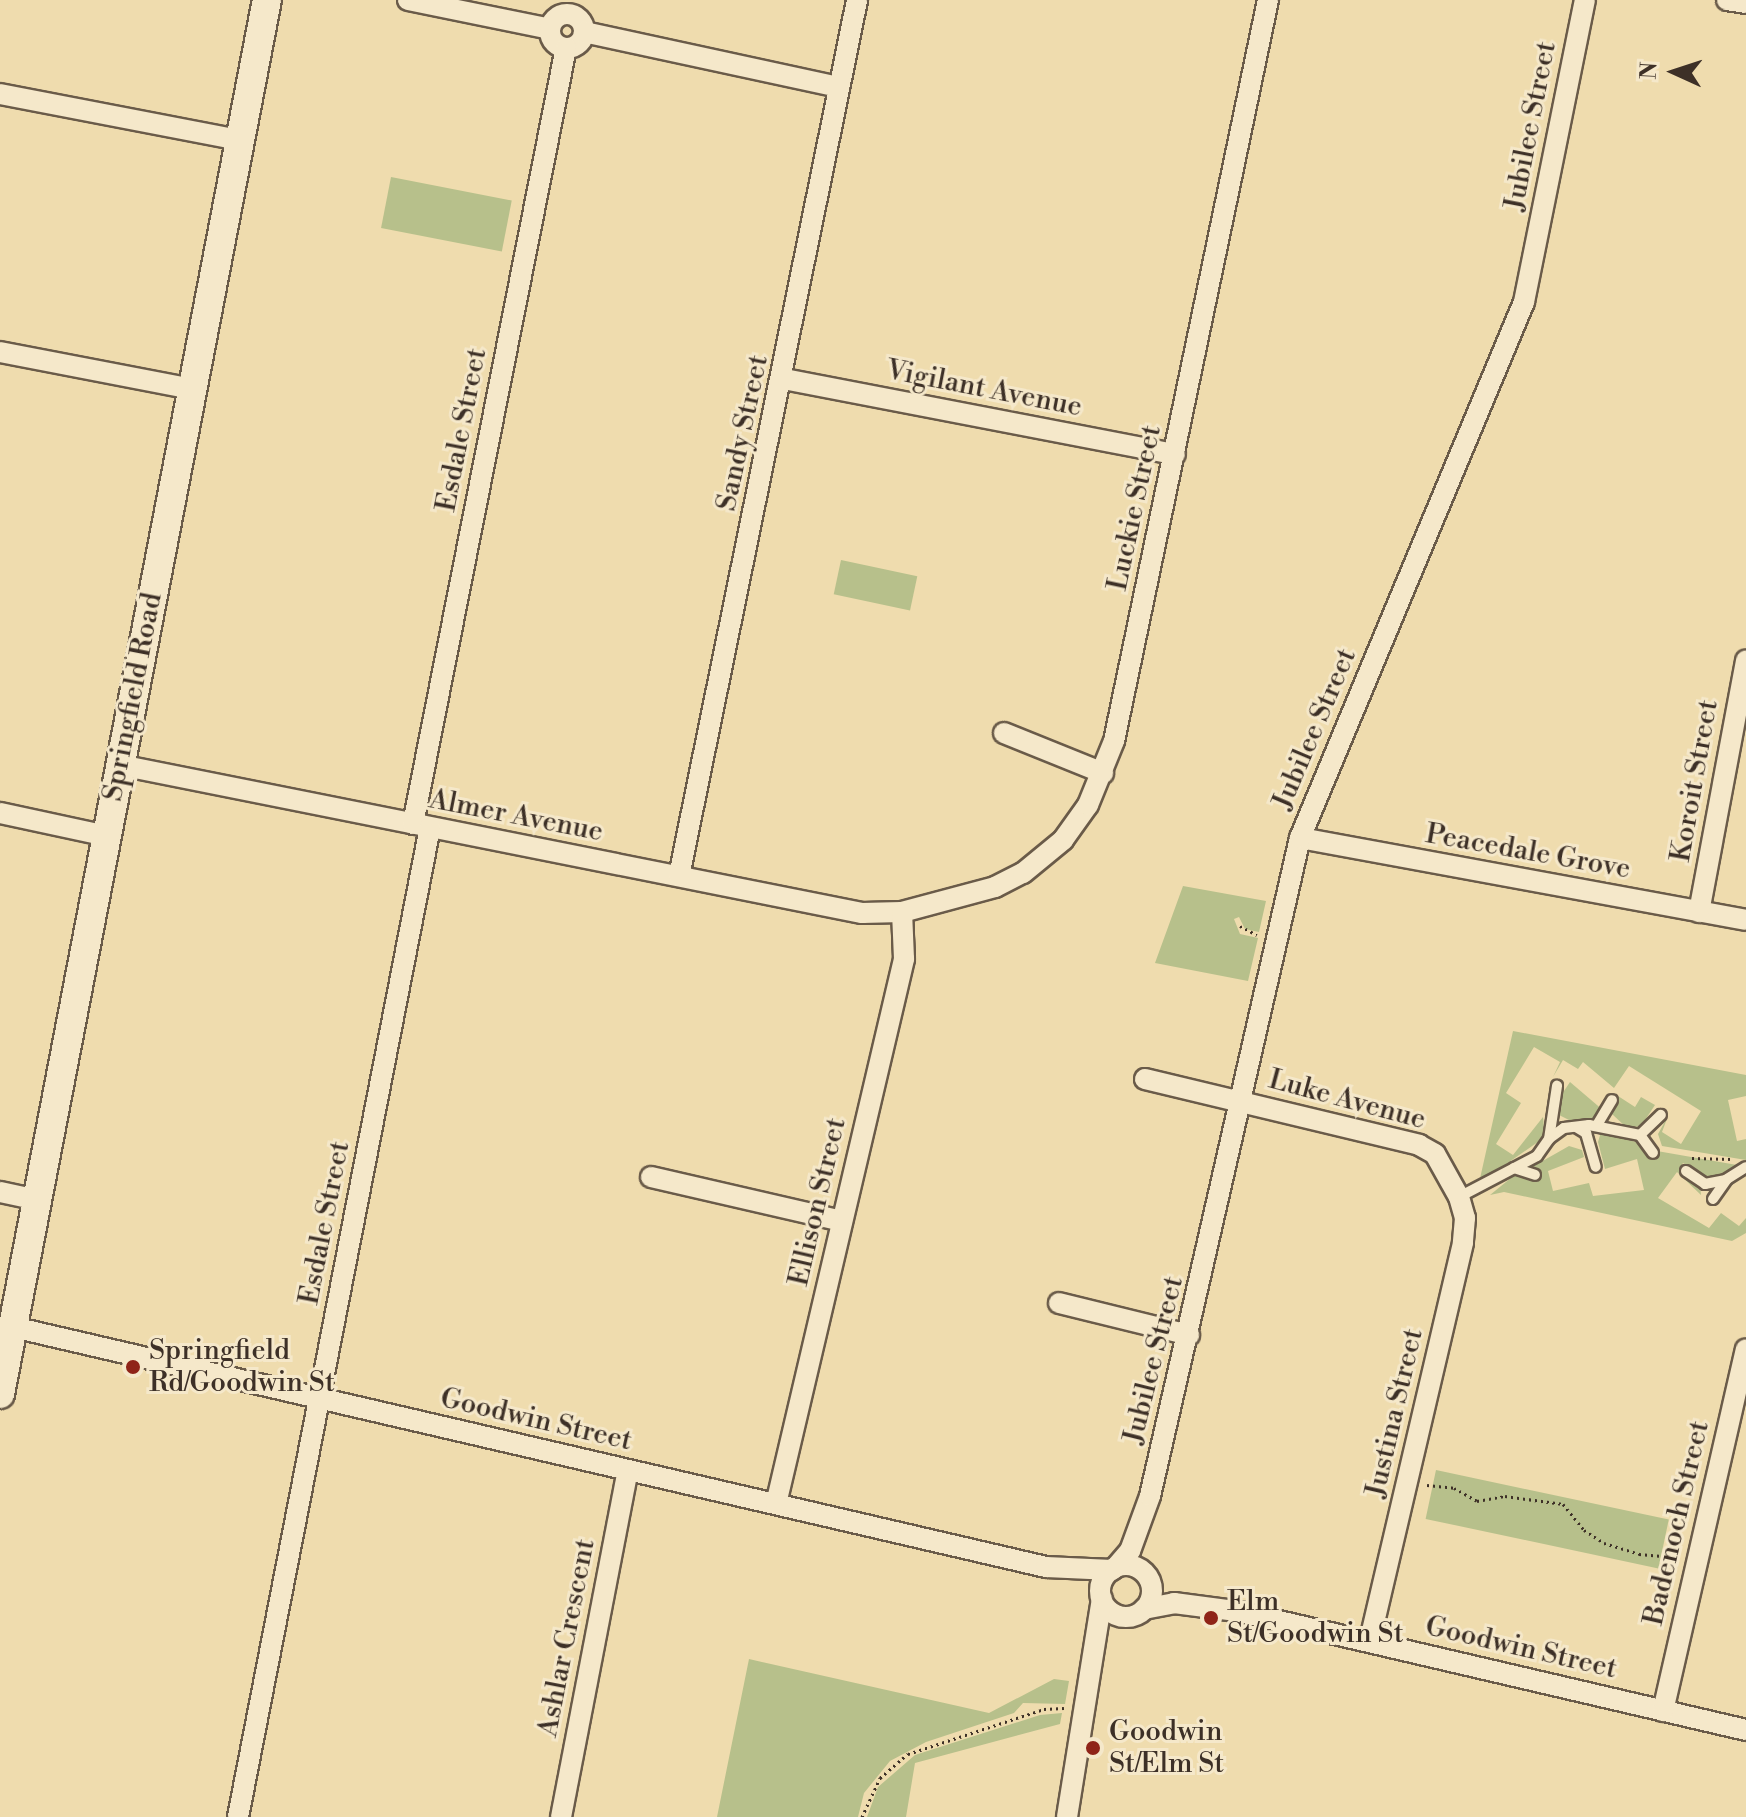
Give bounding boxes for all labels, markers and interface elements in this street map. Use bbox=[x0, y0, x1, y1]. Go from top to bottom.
north arrow bbox=[1634, 32, 1714, 112]
street label: Jubilee Street bbox=[1498, 39, 1564, 213]
text: N bbox=[1636, 61, 1663, 80]
street label: Esdale Street bbox=[430, 345, 494, 515]
street label: Sandy Street bbox=[710, 352, 776, 514]
street label: Vigilant Avenue bbox=[883, 354, 1085, 424]
street label: Luckie Street bbox=[1101, 422, 1169, 594]
street label: Springfield Road bbox=[96, 590, 170, 804]
street label: Jubilee Street bbox=[1266, 643, 1364, 815]
street label: Koroit Street bbox=[1664, 697, 1726, 865]
street label: Almer Avenue bbox=[426, 783, 606, 849]
street label: Peacedale Grove bbox=[1423, 817, 1633, 887]
street label: Luke Avenue bbox=[1265, 1063, 1429, 1137]
street label: Ellison Street bbox=[782, 1115, 854, 1289]
street label: Esdale Street bbox=[293, 1138, 357, 1308]
street label: Jubilee Street bbox=[1117, 1273, 1191, 1447]
street label: Justina Street bbox=[1359, 1325, 1431, 1501]
place label: Springfield Rd/Goodwin St bbox=[149, 1334, 335, 1400]
marker: Springfield Rd/Goodwin St bbox=[124, 1358, 142, 1376]
street label: Goodwin Street bbox=[437, 1382, 635, 1458]
street label: Badenoch Street bbox=[1637, 1418, 1717, 1628]
street label: Ashlar Crescent bbox=[531, 1536, 603, 1740]
place label: Elm St/Goodwin St bbox=[1227, 1585, 1404, 1651]
marker: Elm St/Goodwin St bbox=[1202, 1609, 1220, 1627]
street label: Goodwin Street bbox=[1422, 1610, 1620, 1686]
place label: Goodwin St/Elm St bbox=[1109, 1715, 1224, 1781]
marker: Goodwin St/Elm St bbox=[1084, 1739, 1102, 1757]

